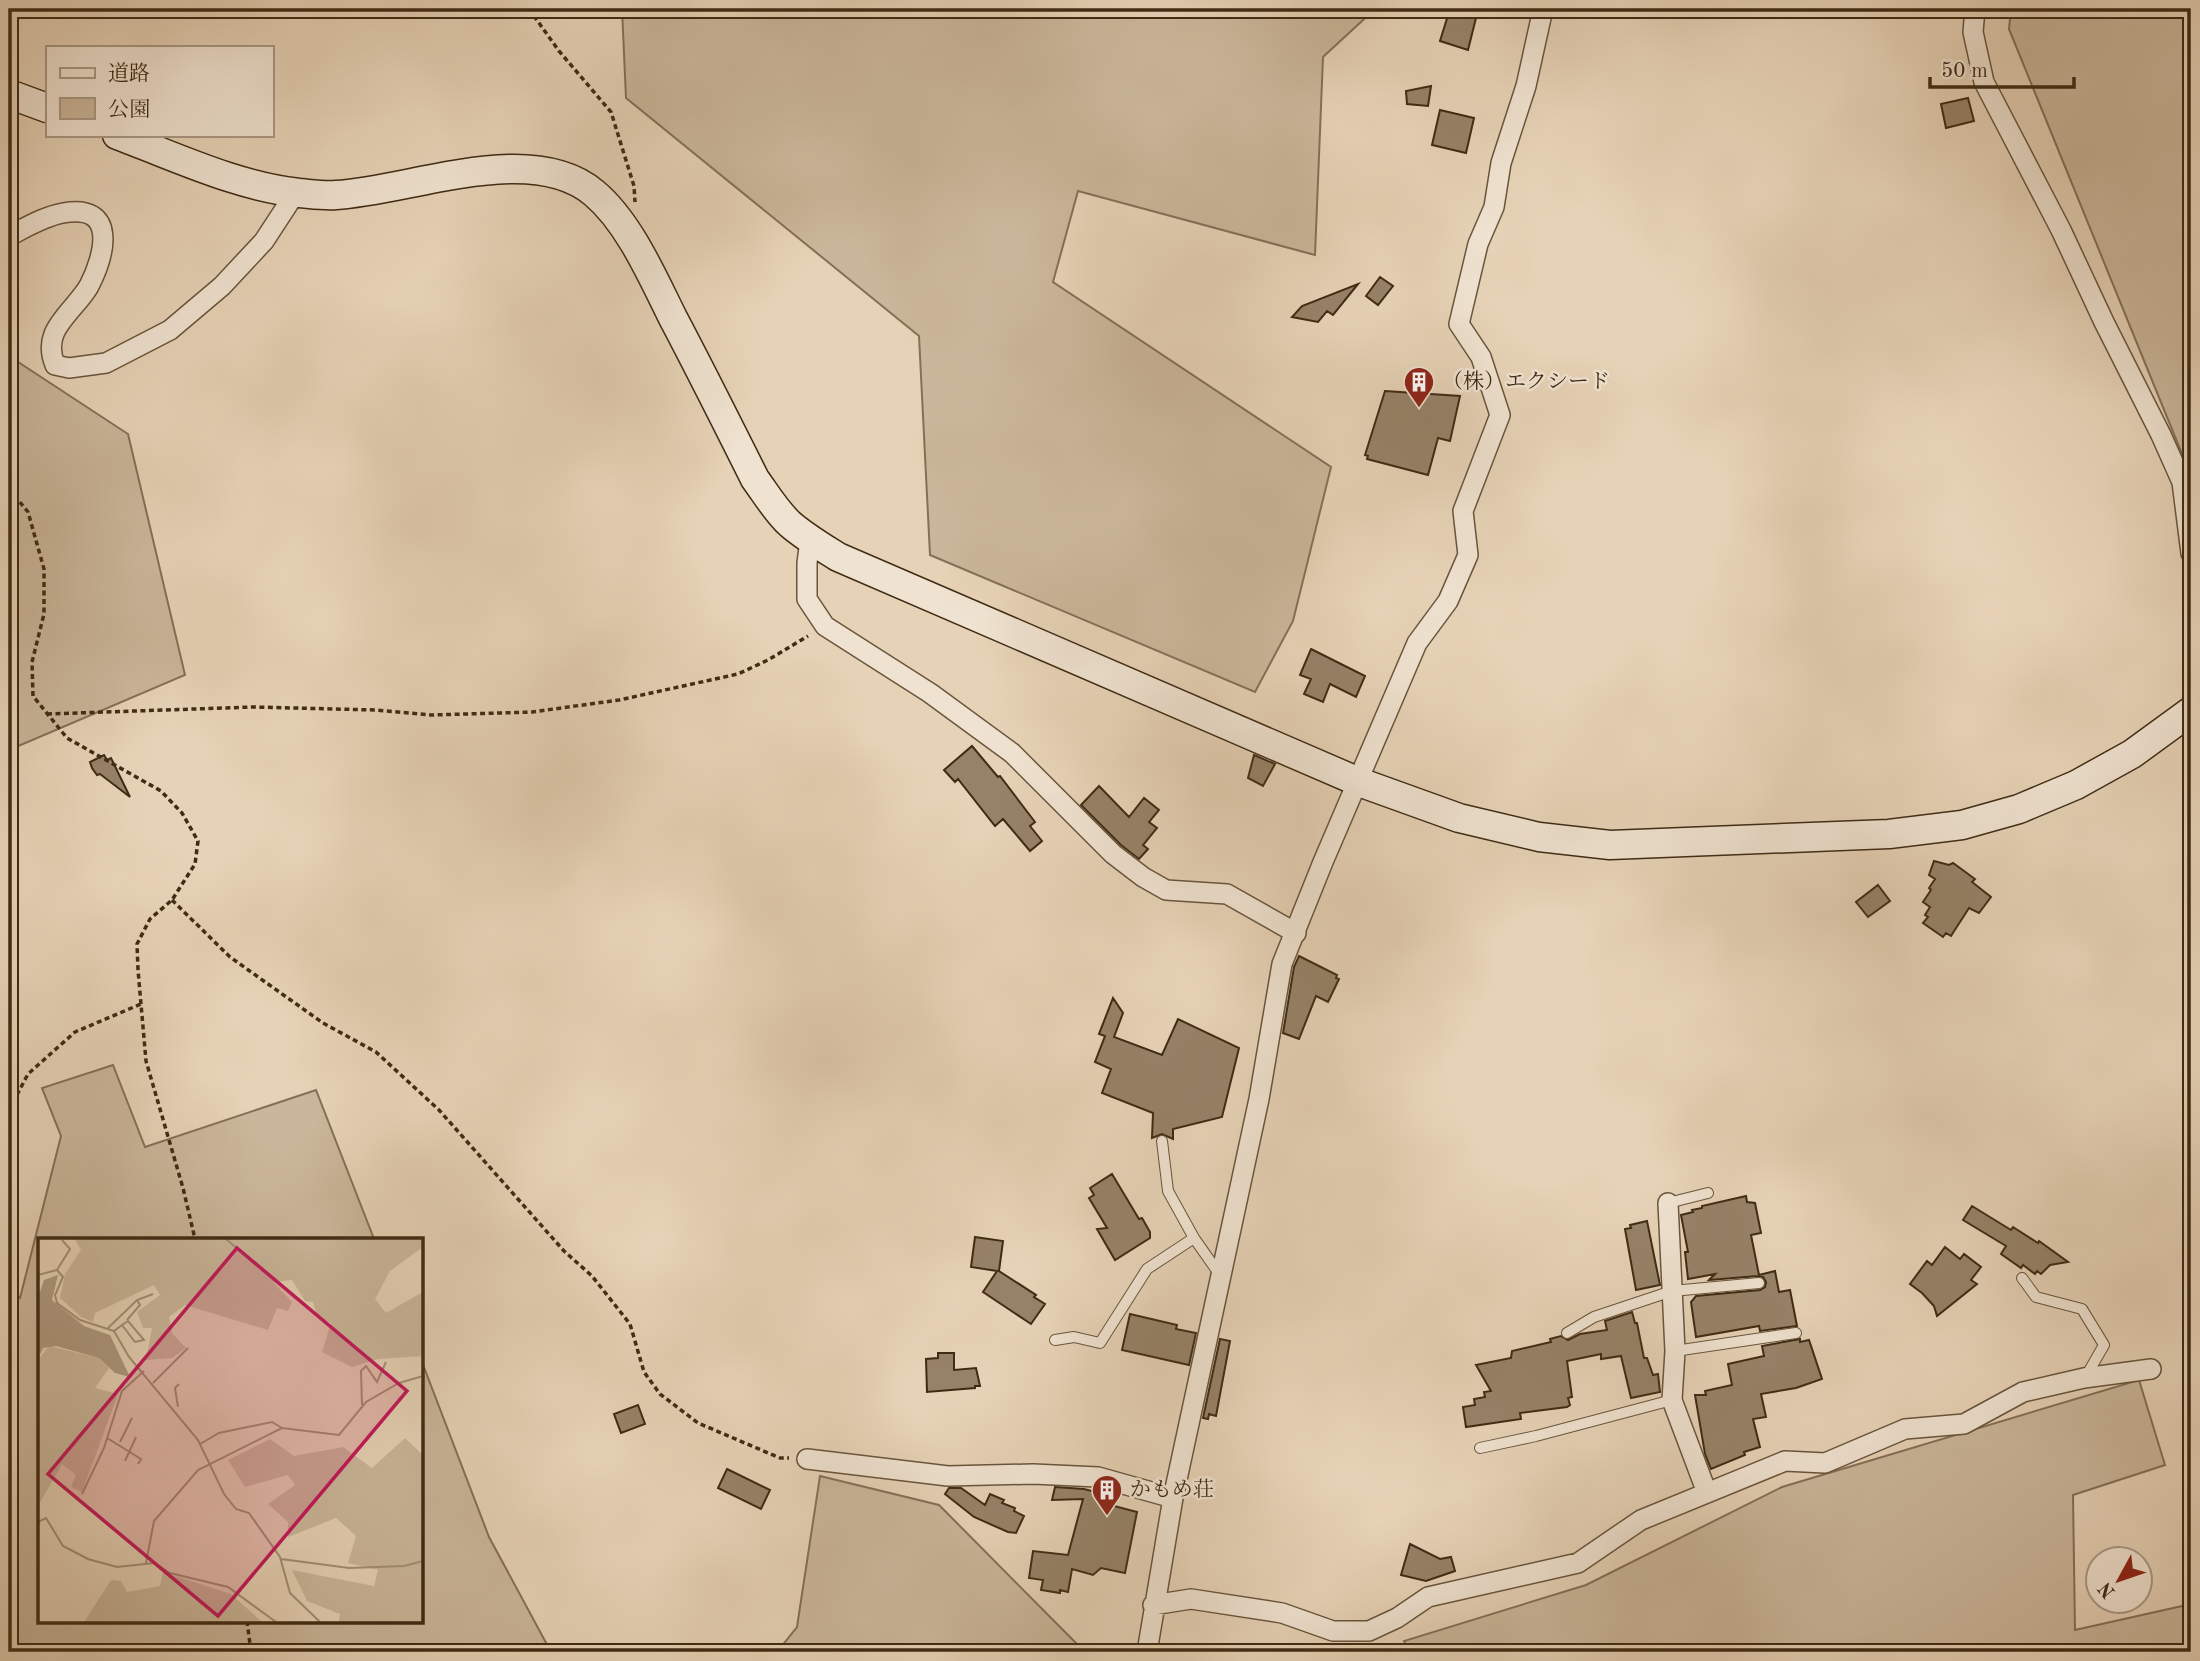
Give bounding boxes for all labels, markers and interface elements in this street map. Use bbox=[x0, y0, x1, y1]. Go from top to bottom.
legend bbox=[46, 46, 273, 136]
scale bar bbox=[1930, 46, 2074, 90]
text: 50 m bbox=[1941, 61, 1988, 82]
text: 道路 bbox=[108, 62, 150, 85]
text: 公園 bbox=[108, 98, 150, 121]
building icon: （株）エクシード bbox=[1402, 365, 1436, 409]
place label: （株）エクシード bbox=[1442, 370, 1610, 393]
inset map bbox=[38, 1238, 424, 1622]
building icon: かもめ荘 bbox=[1090, 1473, 1124, 1517]
place label: かもめ荘 bbox=[1130, 1478, 1214, 1501]
north arrow bbox=[2084, 1546, 2154, 1616]
text: N bbox=[2096, 1577, 2120, 1601]

